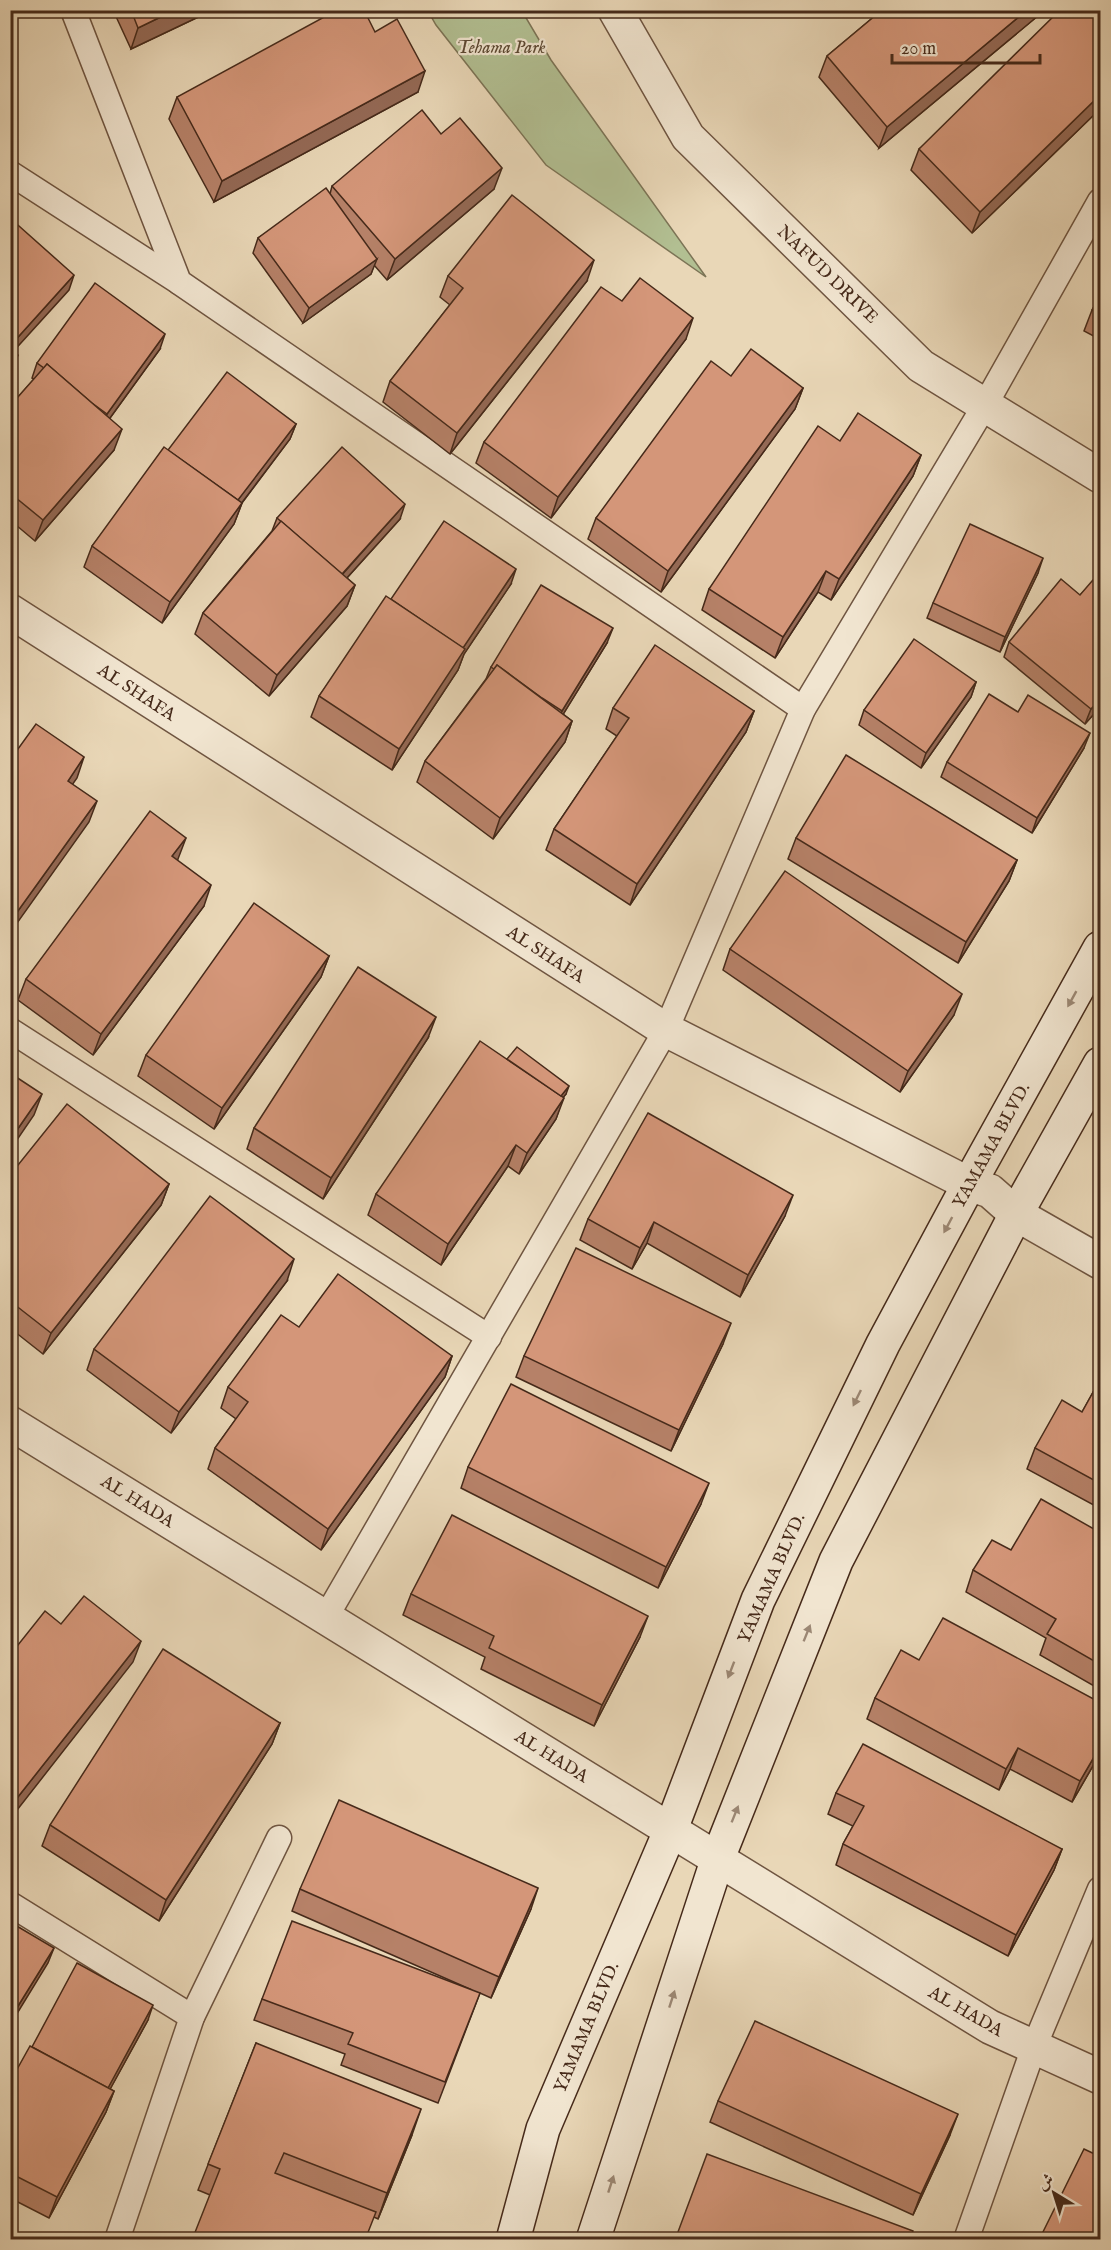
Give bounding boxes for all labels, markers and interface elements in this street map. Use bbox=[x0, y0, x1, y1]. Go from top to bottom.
scale bar bbox=[892, 27, 1040, 65]
park label: Tehama Park bbox=[456, 37, 546, 60]
text: 20 m bbox=[901, 38, 936, 61]
street label: NAFUD DRIVE bbox=[771, 221, 882, 329]
street label: AL SHAFA bbox=[92, 659, 180, 728]
street label: AL SHAFA bbox=[501, 921, 589, 990]
one-way arrow bbox=[1067, 991, 1077, 1008]
street label: YAMAMA BLVD. bbox=[948, 1079, 1036, 1213]
one-way arrow bbox=[943, 1217, 953, 1234]
one-way arrow bbox=[852, 1389, 862, 1406]
street label: AL HADA bbox=[95, 1470, 179, 1534]
street label: YAMAMA BLVD. bbox=[733, 1510, 811, 1647]
one-way arrow bbox=[803, 1624, 812, 1642]
one-way arrow bbox=[726, 1661, 736, 1679]
street label: AL HADA bbox=[509, 1725, 593, 1789]
one-way arrow bbox=[731, 1805, 741, 1823]
street label: YAMAMA BLVD. bbox=[549, 1959, 625, 2097]
street label: AL HADA bbox=[923, 1981, 1008, 2043]
one-way arrow bbox=[668, 1990, 677, 2008]
north arrow bbox=[1024, 2163, 1084, 2223]
text: ش bbox=[1034, 2170, 1058, 2196]
one-way arrow bbox=[607, 2175, 616, 2193]

